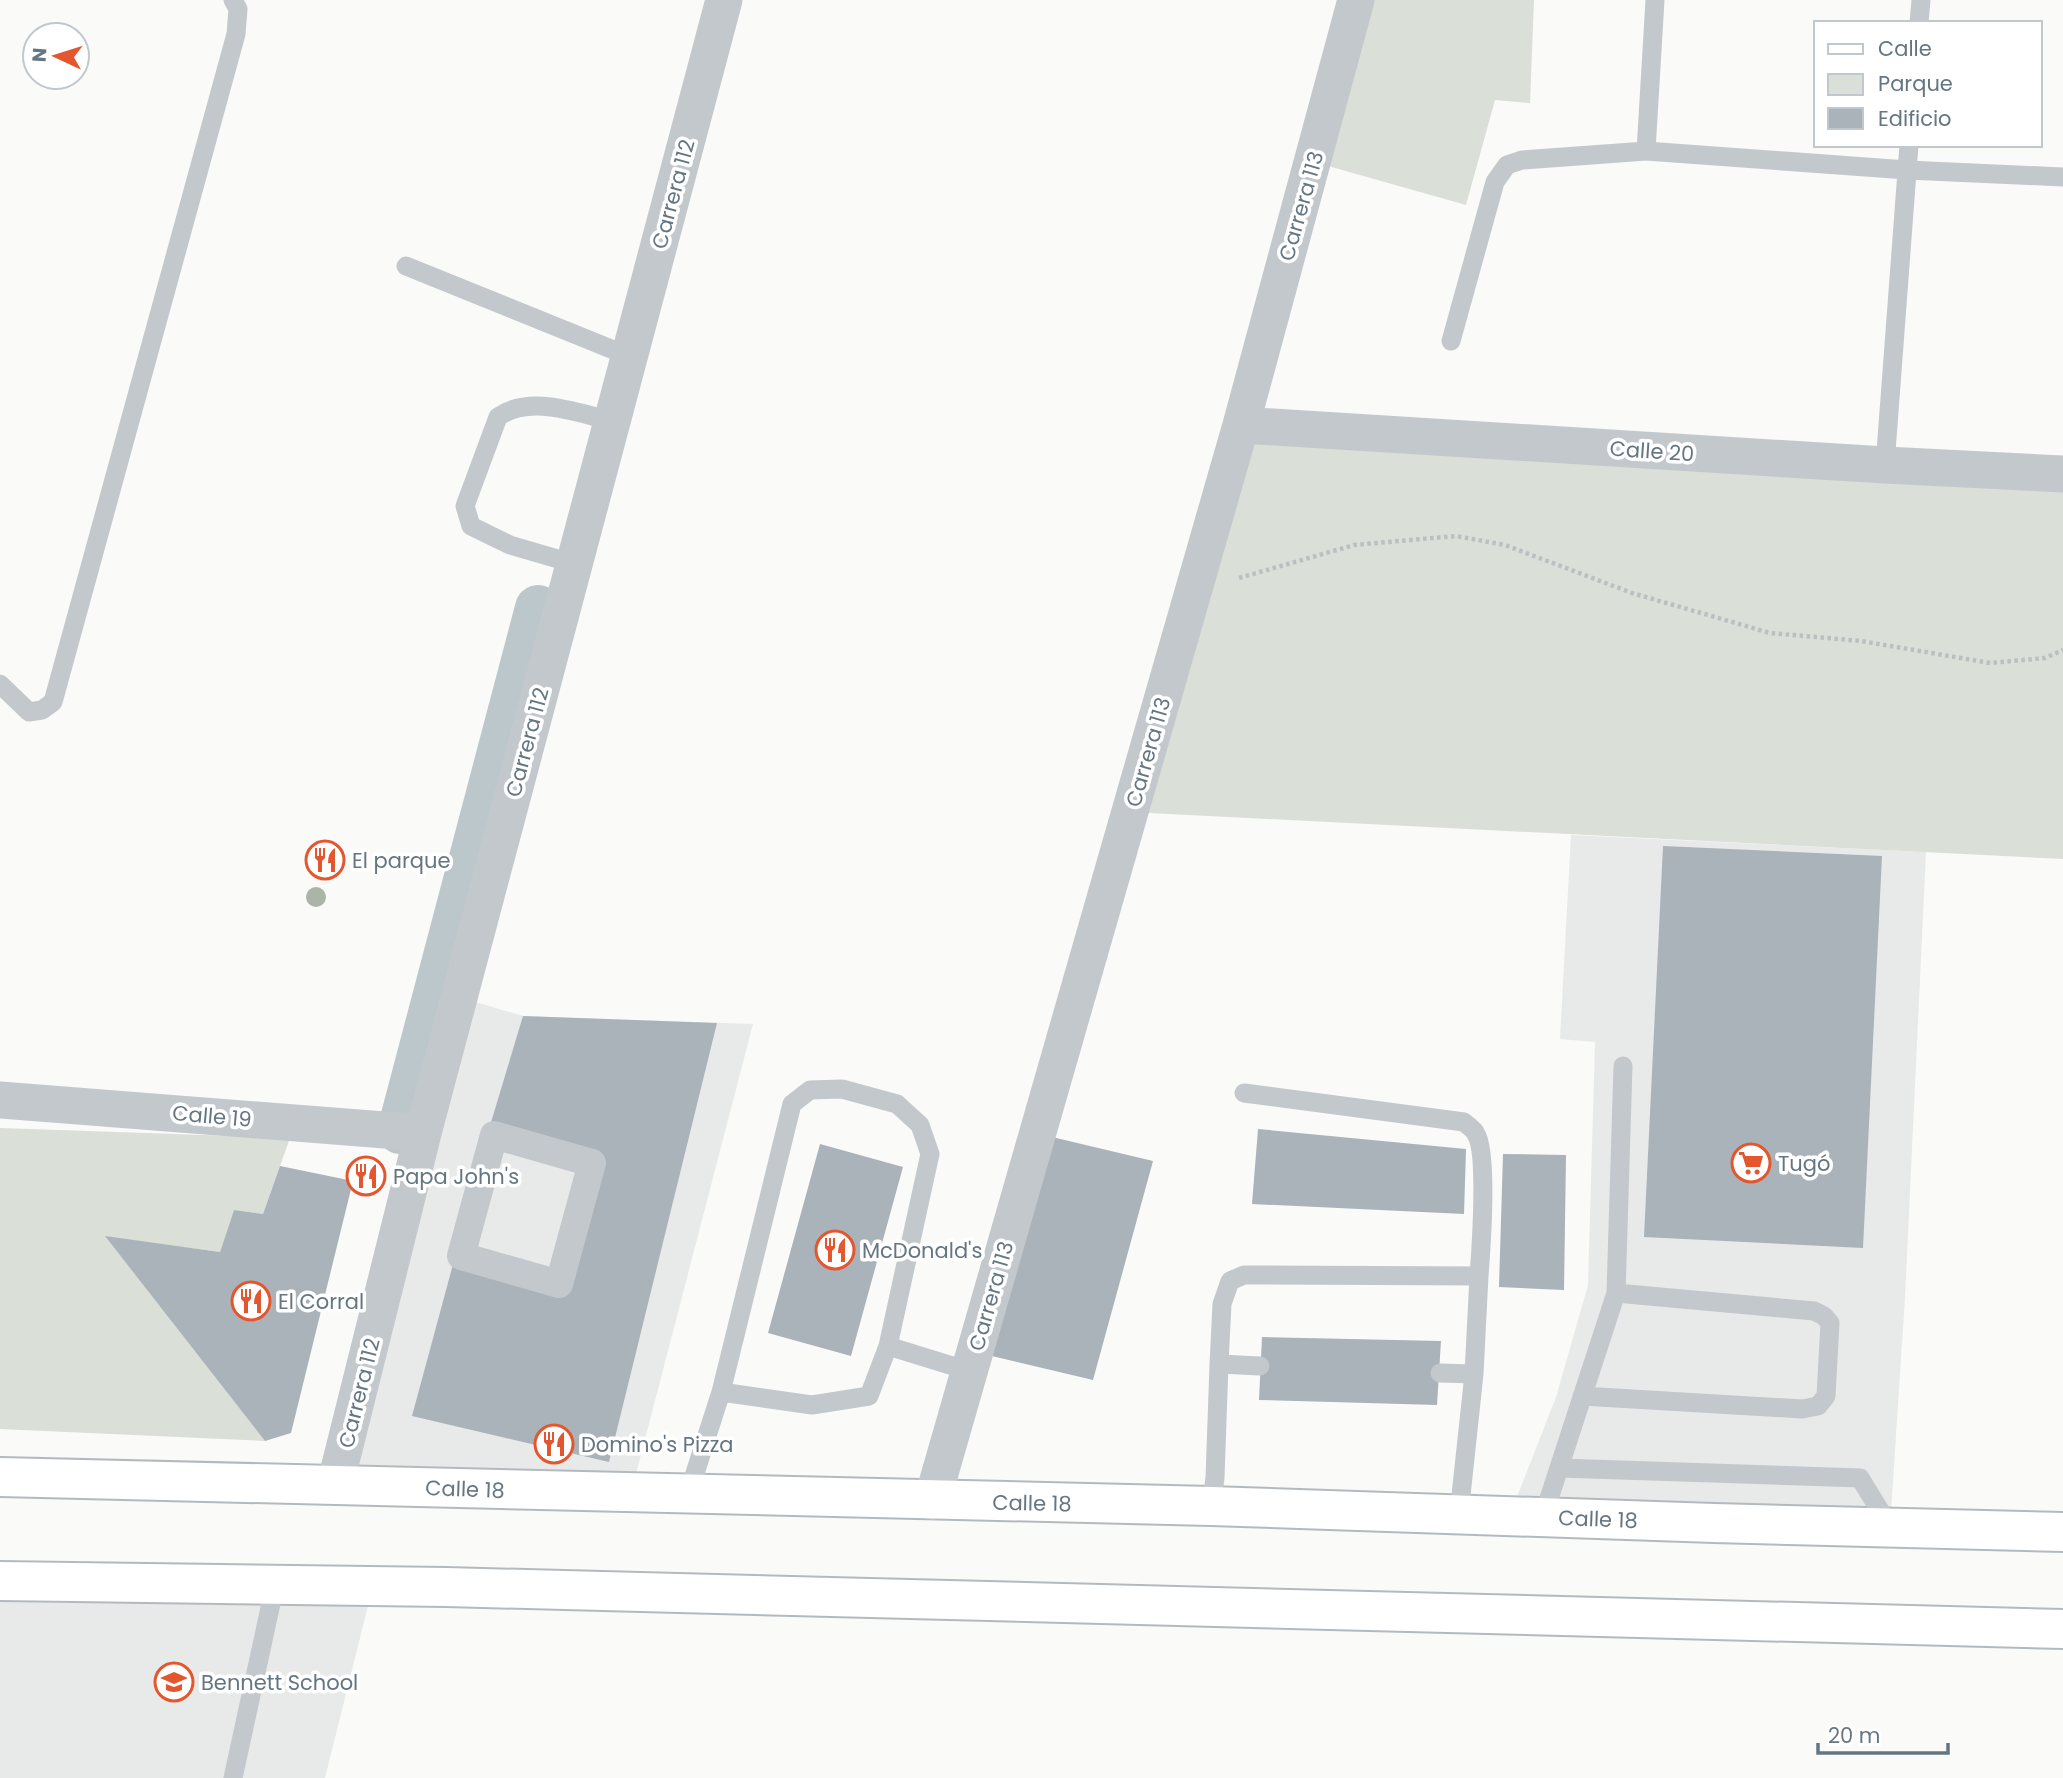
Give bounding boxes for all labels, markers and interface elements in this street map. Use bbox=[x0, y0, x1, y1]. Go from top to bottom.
north arrow bbox=[21, 21, 91, 91]
legend bbox=[1814, 21, 2042, 147]
text: Calle bbox=[1878, 34, 1932, 63]
text: N bbox=[26, 47, 54, 63]
text: Parque bbox=[1878, 69, 1953, 98]
text: Edificio bbox=[1878, 104, 1952, 133]
street label: Carrera 112 bbox=[644, 136, 702, 252]
street label: Carrera 113 bbox=[1272, 148, 1330, 264]
street label: Calle 20 bbox=[1609, 434, 1695, 468]
street label: Carrera 112 bbox=[498, 684, 556, 800]
street label: Carrera 113 bbox=[1119, 694, 1177, 810]
restaurant icon: El parque bbox=[304, 839, 346, 881]
place label: El parque bbox=[352, 846, 450, 875]
street label: Calle 19 bbox=[171, 1098, 253, 1134]
supermarket icon: Tugó bbox=[1730, 1142, 1772, 1184]
place label: Tugó bbox=[1778, 1149, 1830, 1178]
restaurant icon: Papa John's bbox=[345, 1155, 387, 1197]
place label: Papa John's bbox=[393, 1162, 519, 1191]
restaurant icon: McDonald's bbox=[814, 1229, 856, 1271]
place label: McDonald's bbox=[862, 1236, 982, 1265]
street label: Carrera 113 bbox=[962, 1238, 1020, 1354]
restaurant icon: El Corral bbox=[230, 1280, 272, 1322]
place label: El Corral bbox=[278, 1287, 364, 1316]
street label: Carrera 112 bbox=[331, 1335, 387, 1451]
restaurant icon: Domino's Pizza bbox=[533, 1423, 575, 1465]
place label: Domino's Pizza bbox=[581, 1430, 734, 1459]
street label: Calle 18 bbox=[425, 1473, 505, 1505]
street label: Calle 18 bbox=[992, 1488, 1072, 1518]
street label: Calle 18 bbox=[1558, 1503, 1638, 1535]
school or university icon: Bennett School bbox=[153, 1661, 195, 1703]
place label: Bennett School bbox=[201, 1668, 358, 1697]
scale bar bbox=[1818, 1712, 1948, 1756]
text: 20 m bbox=[1828, 1721, 1881, 1750]

